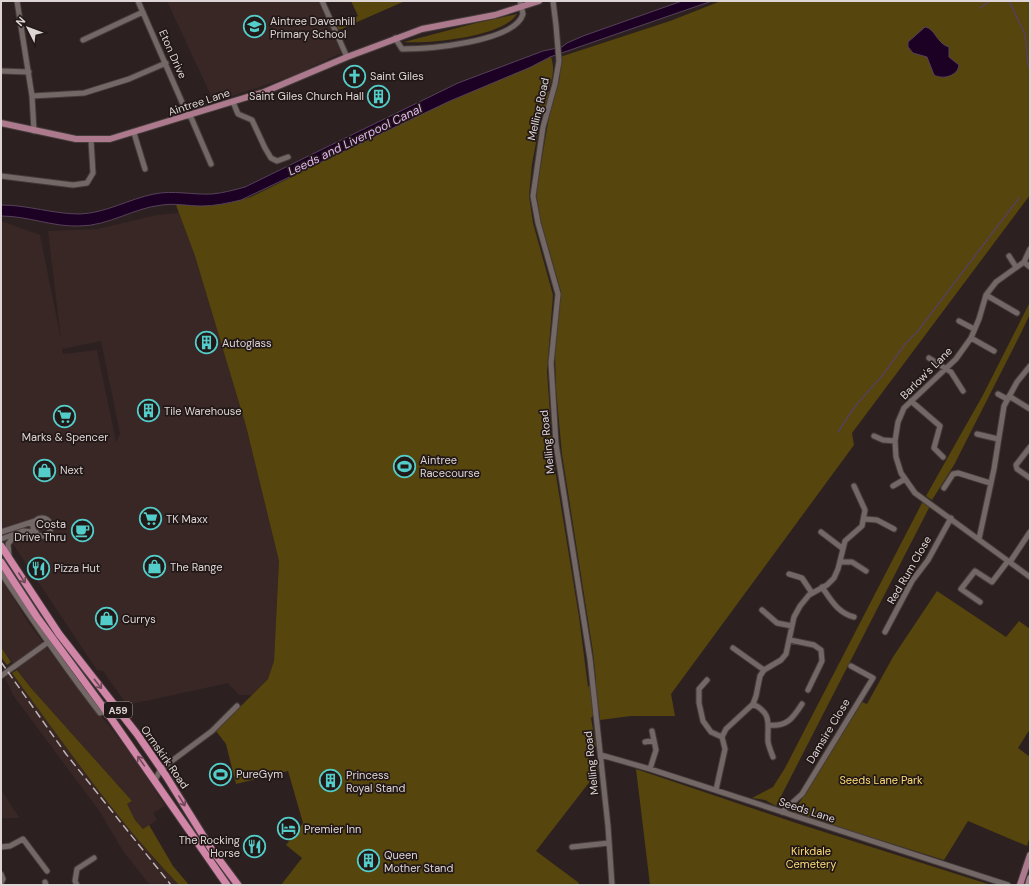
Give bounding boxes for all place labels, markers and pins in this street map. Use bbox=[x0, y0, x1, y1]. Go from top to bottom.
school or university icon: Aintree Davenhill Primary School bbox=[241, 14, 267, 40]
place label: Aintree Davenhill Primary School bbox=[270, 14, 355, 41]
church icon: Saint Giles bbox=[342, 63, 368, 89]
place label: Saint Giles bbox=[370, 69, 424, 83]
building icon: Saint Giles Church Hall bbox=[366, 83, 392, 109]
place label: Saint Giles Church Hall bbox=[249, 89, 364, 103]
building icon: Autoglass bbox=[194, 330, 220, 356]
place label: Autoglass bbox=[222, 336, 272, 350]
building icon: Tile Warehouse bbox=[135, 398, 161, 424]
supermarket icon: Marks & Spencer bbox=[52, 404, 78, 430]
place label: Tile Warehouse bbox=[164, 404, 242, 418]
place label: Marks & Spencer bbox=[22, 430, 108, 444]
sports icon: Aintree Racecourse bbox=[392, 453, 418, 479]
place label: Aintree Racecourse bbox=[420, 453, 480, 480]
shop icon: Next bbox=[31, 457, 57, 483]
place label: Next bbox=[60, 463, 83, 477]
supermarket icon: TK Maxx bbox=[138, 506, 164, 532]
place label: TK Maxx bbox=[166, 512, 208, 526]
place label: Costa Drive Thru bbox=[14, 517, 66, 544]
cafe icon: Costa Drive Thru bbox=[69, 517, 95, 543]
shop icon: The Range bbox=[142, 554, 168, 580]
restaurant icon: Pizza Hut bbox=[26, 555, 52, 581]
place label: The Range bbox=[170, 560, 223, 574]
place label: Pizza Hut bbox=[54, 561, 100, 575]
shop icon: Currys bbox=[93, 606, 119, 632]
place label: Currys bbox=[122, 612, 156, 626]
sports icon: PureGym bbox=[207, 761, 233, 787]
place label: PureGym bbox=[236, 767, 283, 781]
building icon: Princess Royal Stand bbox=[317, 768, 343, 794]
place label: Princess Royal Stand bbox=[346, 768, 405, 795]
hotel icon: Premier Inn bbox=[275, 816, 301, 842]
place label: Premier Inn bbox=[304, 822, 361, 836]
place label: The Rocking Horse bbox=[179, 833, 240, 860]
restaurant icon: The Rocking Horse bbox=[242, 833, 268, 859]
building icon: Queen Mother Stand bbox=[356, 848, 382, 874]
place label: Queen Mother Stand bbox=[384, 848, 453, 875]

